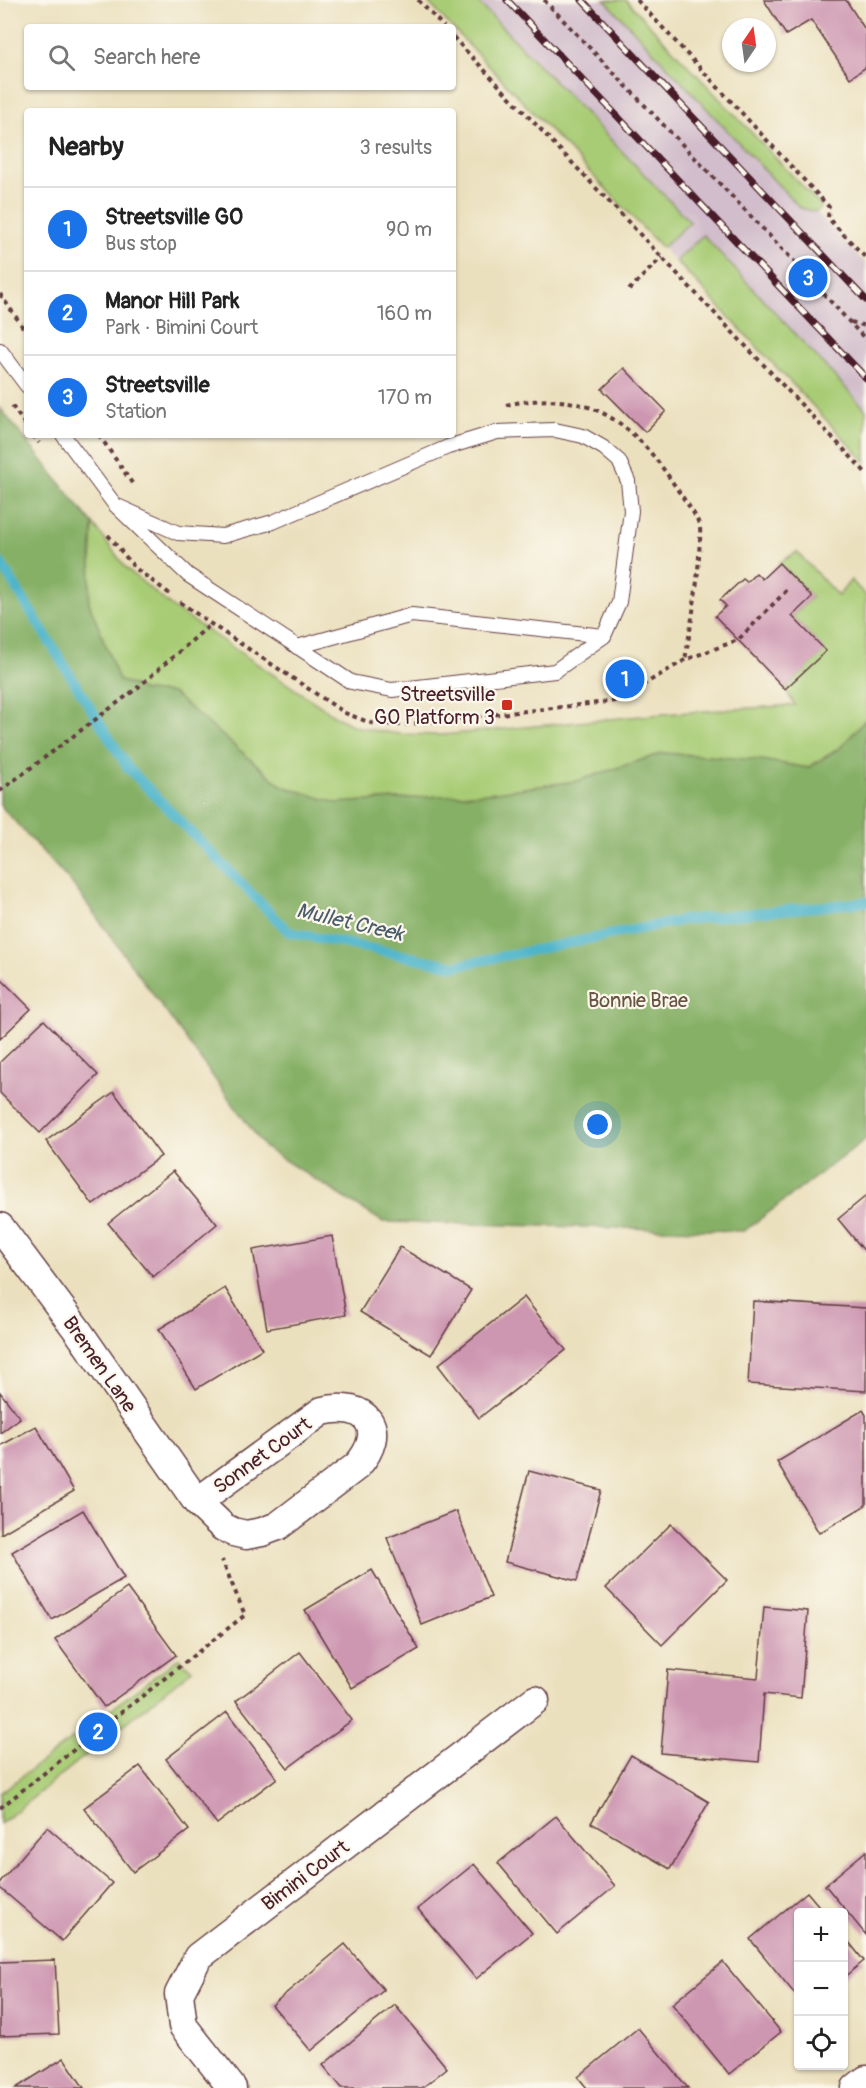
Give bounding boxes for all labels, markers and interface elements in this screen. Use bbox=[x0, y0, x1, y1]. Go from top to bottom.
north arrow bbox=[722, 18, 776, 72]
search box bbox=[24, 24, 456, 90]
icon: search bbox=[45, 41, 78, 74]
text: Search here bbox=[93, 43, 200, 71]
text: Nearby bbox=[48, 131, 124, 163]
text: 3 results bbox=[360, 135, 432, 160]
text: Streetsville GO bbox=[105, 203, 243, 231]
text: 1 bbox=[64, 217, 71, 242]
text: 90 m bbox=[386, 217, 432, 242]
text: Bus stop bbox=[105, 231, 177, 256]
pin: 3 bbox=[788, 256, 828, 300]
text: Manor Hill Park bbox=[105, 287, 239, 315]
text: 2 bbox=[62, 301, 73, 326]
text: 160 m bbox=[377, 301, 432, 326]
text: Park · Bimini Court bbox=[105, 315, 258, 340]
text: Streetsville bbox=[105, 371, 210, 399]
text: 3 bbox=[62, 385, 73, 410]
text: 170 m bbox=[378, 385, 432, 410]
text: Station bbox=[105, 399, 167, 424]
pin: 1 bbox=[606, 656, 644, 702]
place label: Streetsville GO Platform 3 bbox=[374, 682, 495, 730]
marker: Streetsville GO Platform 3 bbox=[500, 698, 514, 712]
water label: Mullet Creek bbox=[294, 897, 408, 948]
park label: Bonnie Brae bbox=[588, 988, 688, 1013]
your location bbox=[583, 1110, 612, 1139]
street label: Bremen Lane bbox=[57, 1311, 142, 1417]
street label: Sonnet Court bbox=[208, 1411, 317, 1499]
pin: 2 bbox=[78, 1710, 118, 1754]
street label: Bimini Court bbox=[257, 1834, 355, 1916]
map controls bbox=[794, 1908, 848, 2070]
button: + bbox=[794, 1908, 848, 1962]
button: − bbox=[794, 1962, 848, 2016]
button: locate bbox=[794, 2016, 848, 2070]

